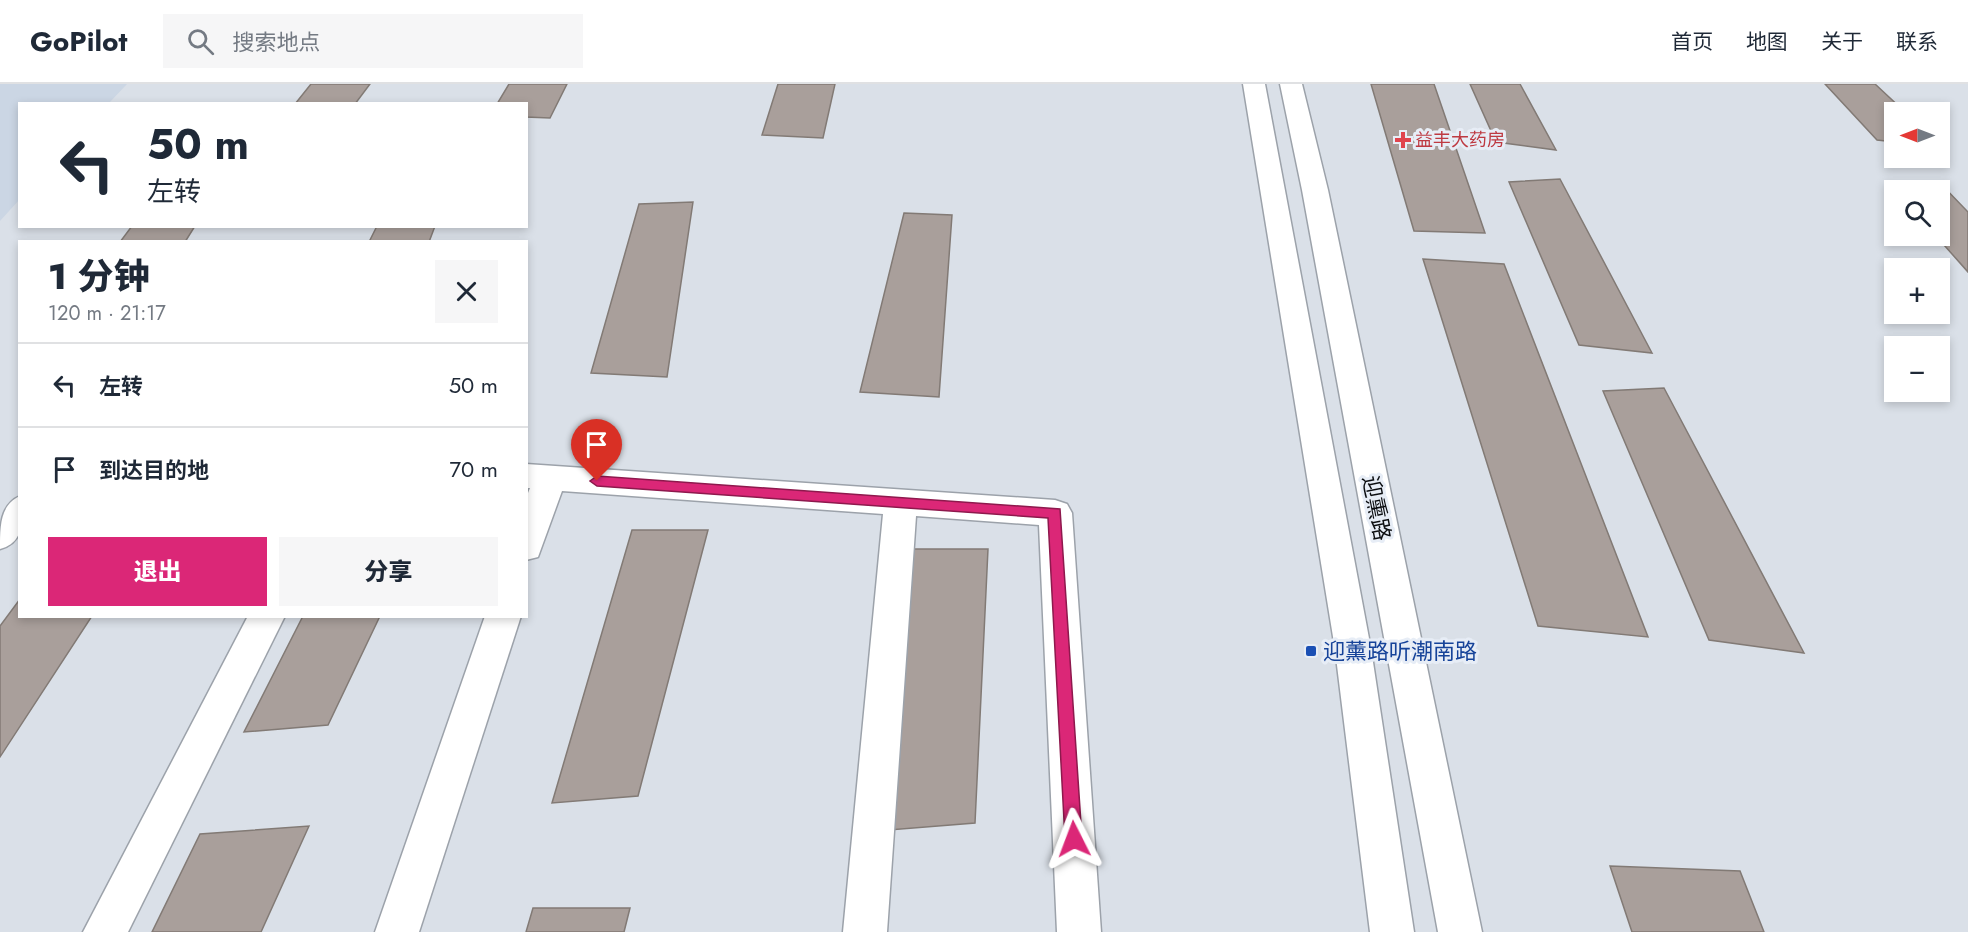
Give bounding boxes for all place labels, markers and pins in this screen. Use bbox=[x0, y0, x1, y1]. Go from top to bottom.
place label: 益丰大药房 bbox=[1415, 127, 1505, 153]
marker: 益丰大药房 bbox=[1396, 133, 1410, 147]
pin bbox=[571, 419, 622, 481]
place label: 迎薰路听潮南路 bbox=[1323, 635, 1477, 667]
marker: 迎薰路听潮南路 bbox=[1304, 644, 1318, 658]

